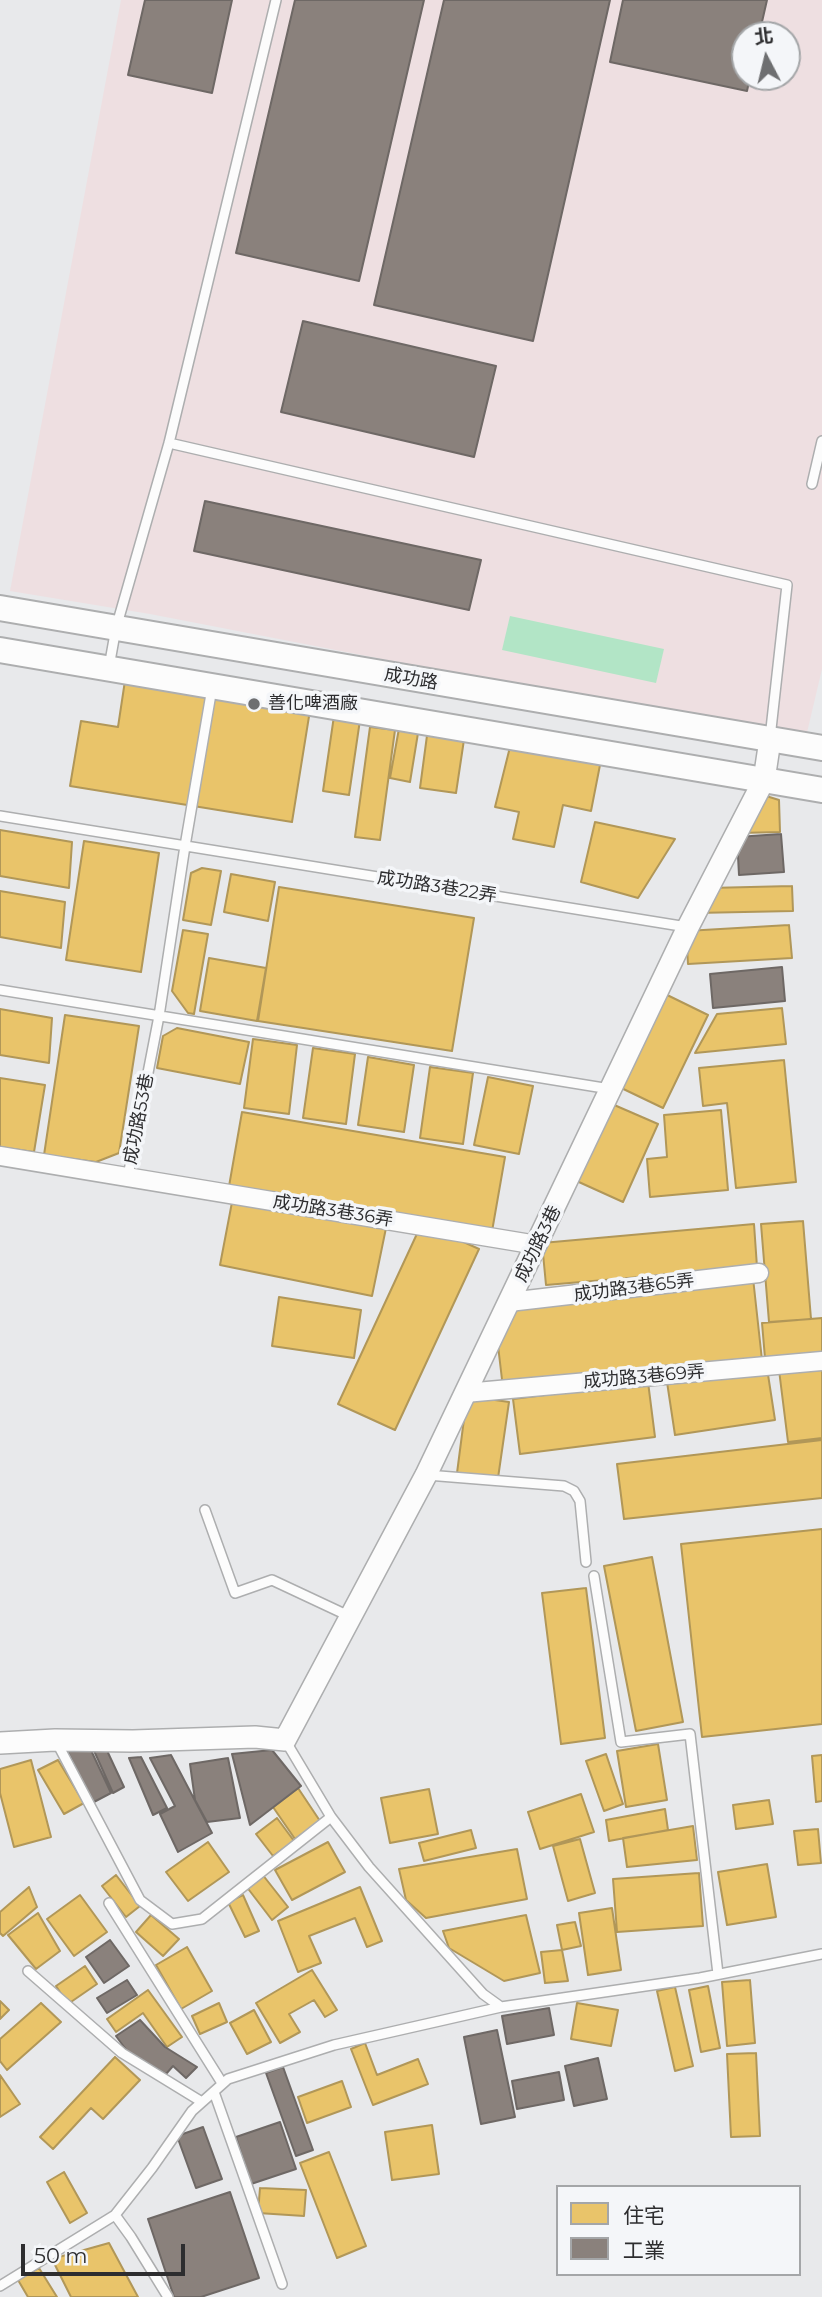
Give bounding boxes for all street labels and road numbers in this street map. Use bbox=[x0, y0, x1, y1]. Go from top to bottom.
street label: 成功路 bbox=[383, 664, 439, 694]
street label: 成功路3巷22弄 bbox=[376, 867, 498, 907]
street label: 成功路53巷 bbox=[120, 1072, 158, 1166]
street label: 成功路3巷36弄 bbox=[271, 1191, 395, 1231]
street label: 成功路3巷 bbox=[510, 1202, 566, 1286]
street label: 成功路3巷65弄 bbox=[572, 1270, 696, 1306]
street label: 成功路3巷69弄 bbox=[582, 1361, 706, 1393]

